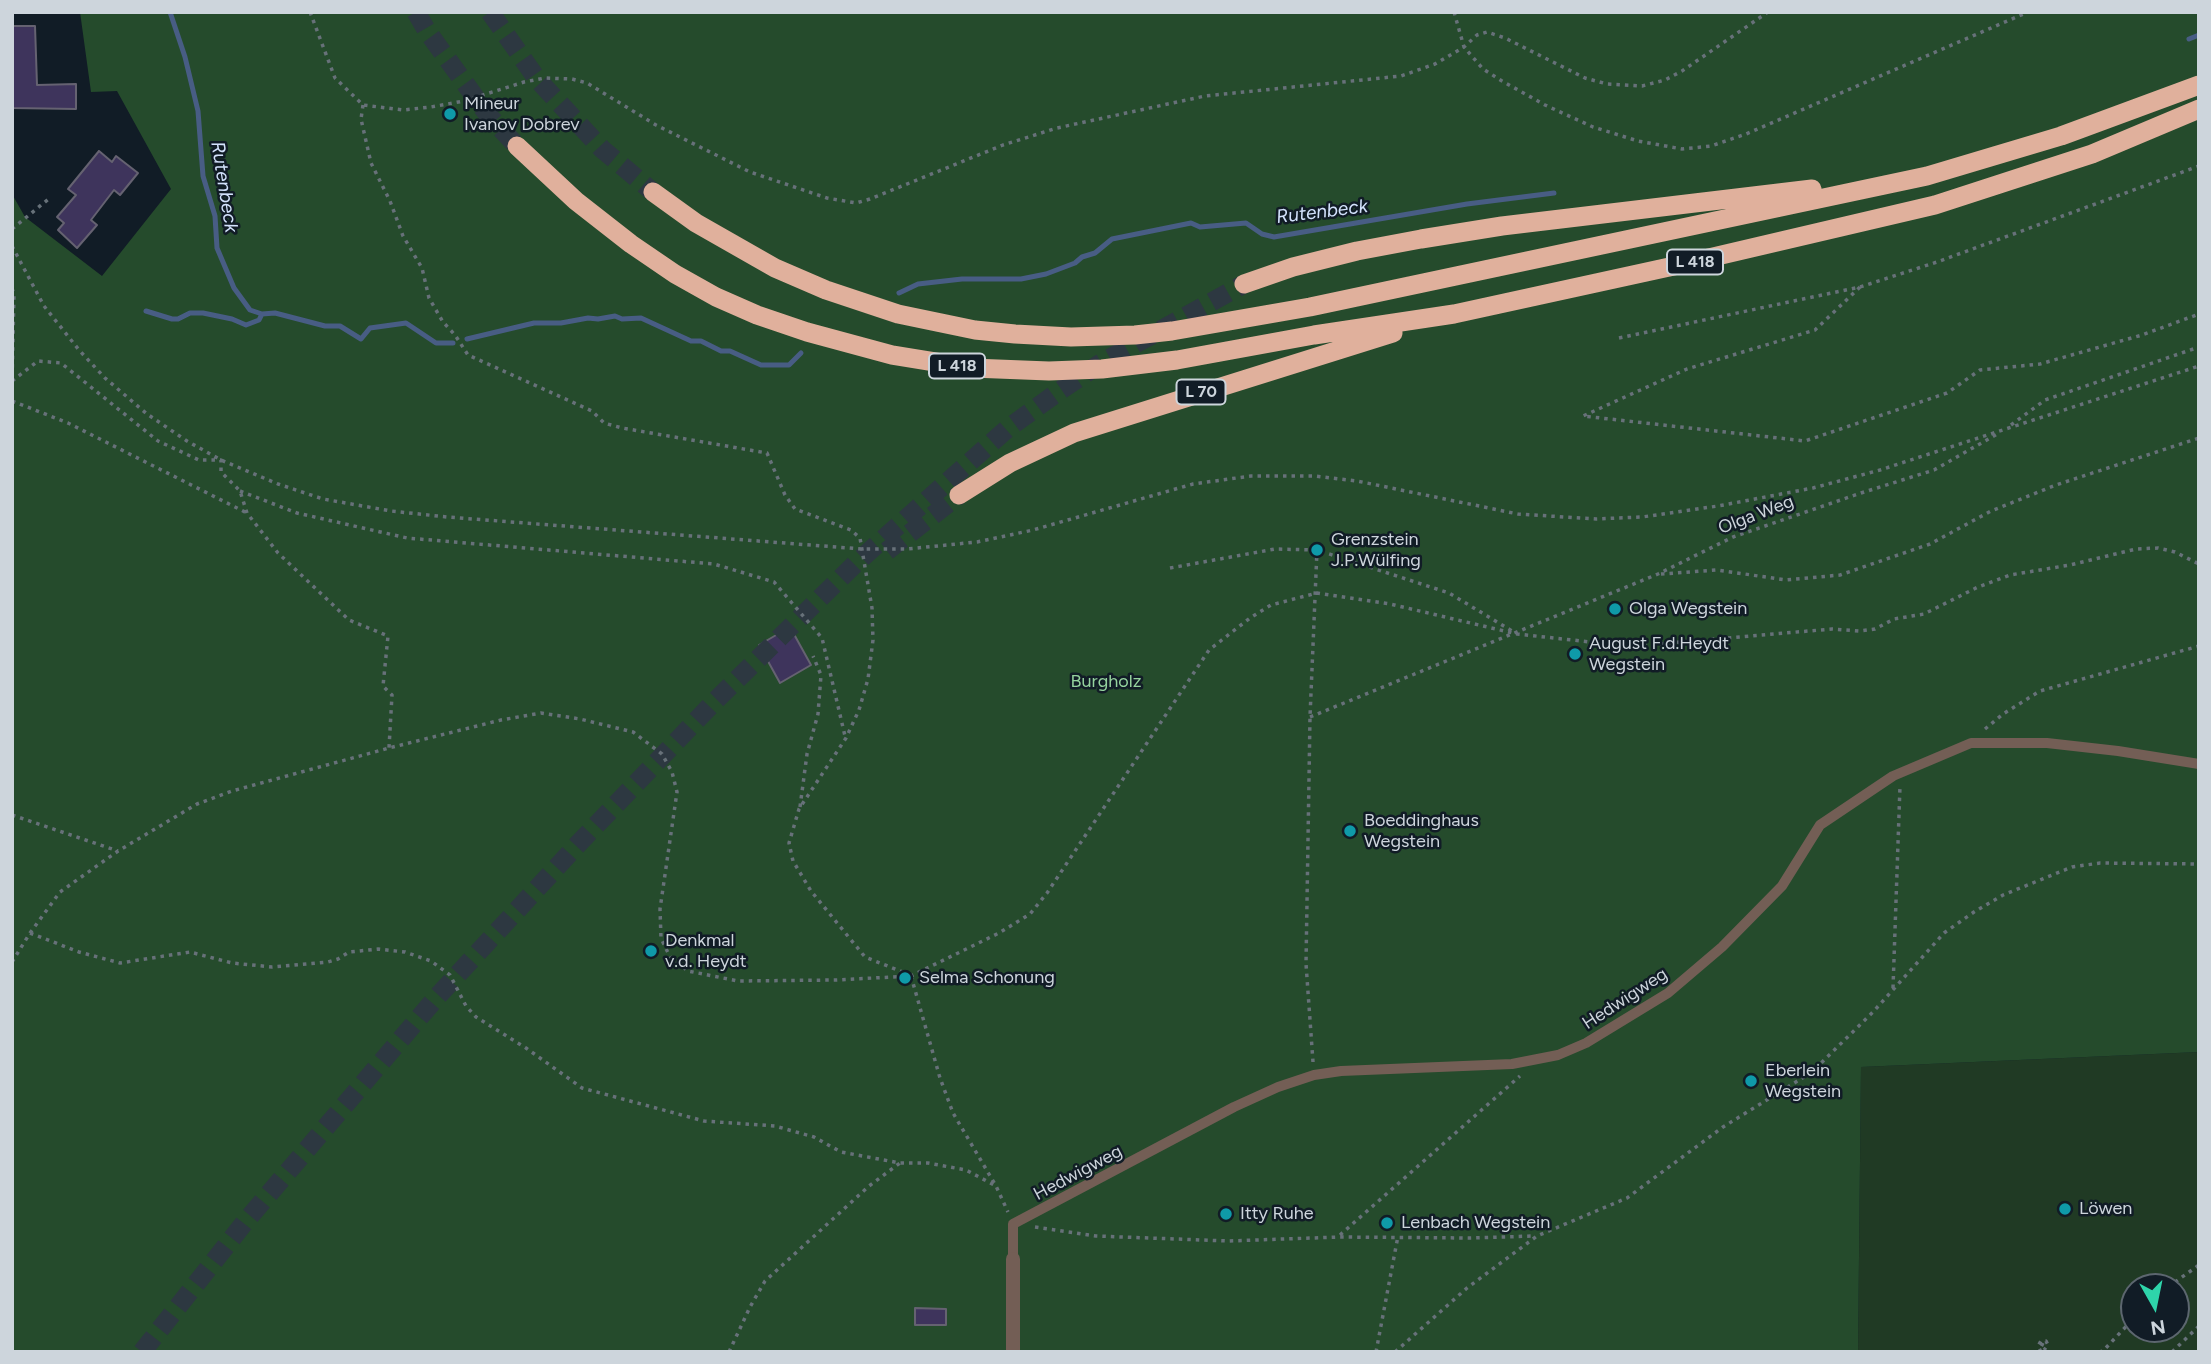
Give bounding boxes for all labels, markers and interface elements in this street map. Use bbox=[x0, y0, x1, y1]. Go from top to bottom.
place label: Mineur Ivanov Dobrev bbox=[464, 93, 580, 136]
marker: Mineur Ivanov Dobrev bbox=[442, 106, 458, 122]
water label: Rutenbeck bbox=[206, 140, 242, 234]
water label: Rutenbeck bbox=[1275, 195, 1369, 229]
road number: L 418 bbox=[1667, 250, 1723, 274]
road number: L 418 bbox=[929, 354, 985, 378]
road number: L 70 bbox=[1176, 380, 1226, 404]
street label: Olga Weg bbox=[1715, 491, 1797, 539]
place label: Grenzstein J.P.Wülfing bbox=[1331, 529, 1421, 572]
marker: Grenzstein J.P.Wülfing bbox=[1309, 542, 1325, 558]
place label: Olga Wegstein bbox=[1629, 598, 1747, 620]
marker: Olga Wegstein bbox=[1607, 601, 1623, 617]
place label: August F.d.Heydt Wegstein bbox=[1589, 633, 1729, 676]
marker: August F.d.Heydt Wegstein bbox=[1567, 646, 1583, 662]
park label: Burgholz bbox=[1071, 671, 1141, 693]
place label: Boeddinghaus Wegstein bbox=[1364, 810, 1479, 852]
marker: Boeddinghaus Wegstein bbox=[1342, 823, 1358, 839]
place label: Denkmal v.d. Heydt bbox=[665, 930, 747, 972]
marker: Denkmal v.d. Heydt bbox=[643, 943, 659, 959]
street label: Hedwigweg bbox=[1578, 964, 1672, 1034]
place label: Selma Schonung bbox=[919, 967, 1055, 989]
marker: Selma Schonung bbox=[897, 970, 913, 986]
place label: Eberlein Wegstein bbox=[1765, 1060, 1841, 1102]
marker: Eberlein Wegstein bbox=[1743, 1073, 1759, 1089]
street label: Hedwigweg bbox=[1030, 1141, 1126, 1205]
place label: Löwen bbox=[2079, 1198, 2132, 1220]
marker: Löwen bbox=[2057, 1201, 2073, 1217]
place label: Itty Ruhe bbox=[1240, 1203, 1314, 1225]
marker: Itty Ruhe bbox=[1218, 1206, 1234, 1222]
place label: Lenbach Wegstein bbox=[1401, 1212, 1550, 1234]
marker: Lenbach Wegstein bbox=[1379, 1215, 1395, 1231]
north arrow bbox=[2120, 1273, 2190, 1343]
text: N bbox=[2149, 1315, 2167, 1340]

